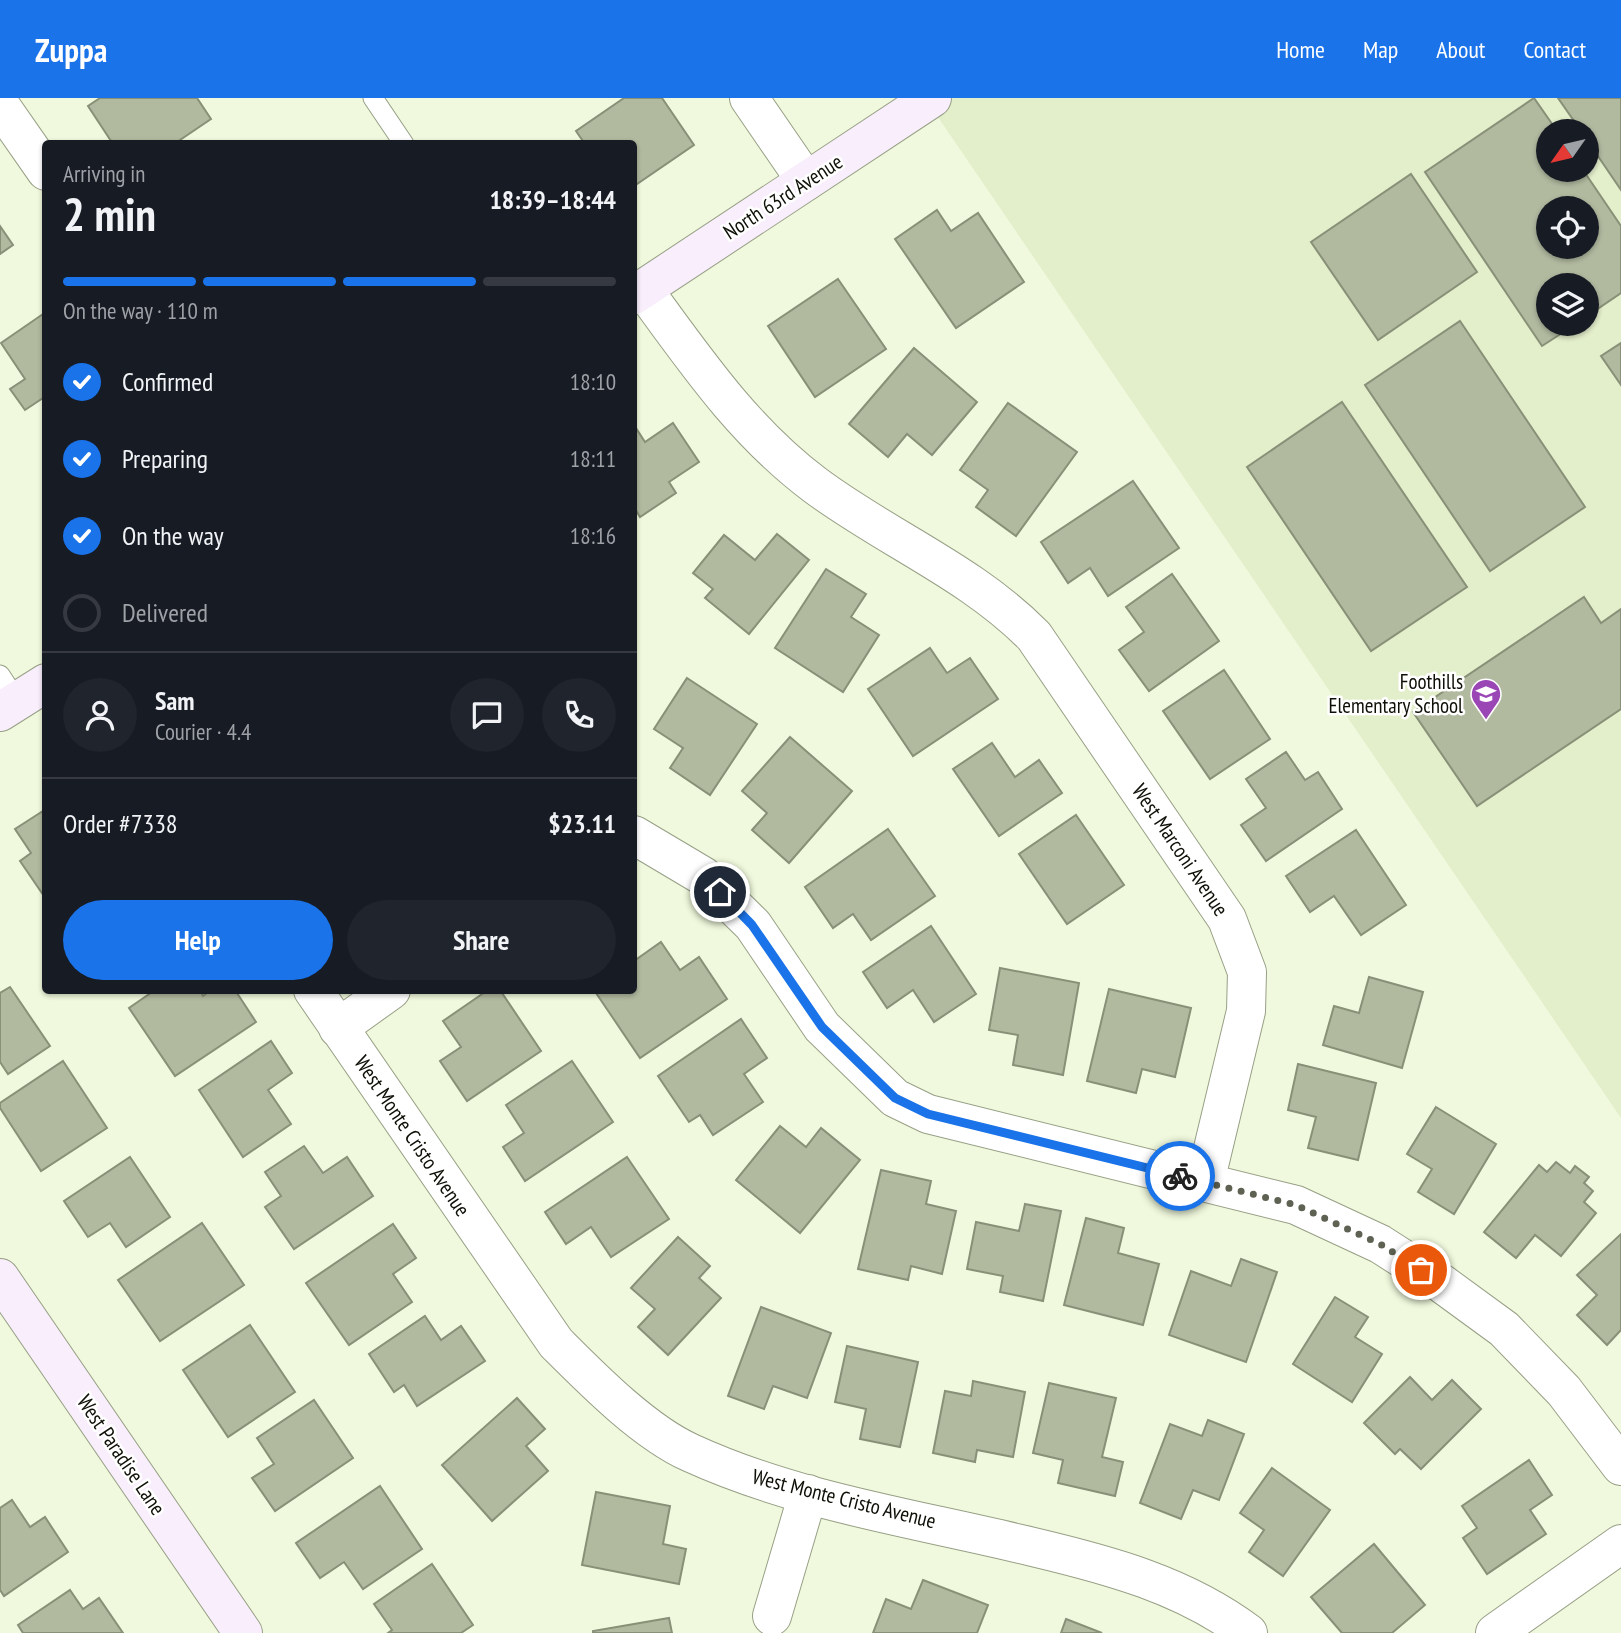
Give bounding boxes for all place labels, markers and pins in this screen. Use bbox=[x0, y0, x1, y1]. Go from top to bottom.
place label: Foothills Elementary School bbox=[1328, 668, 1463, 719]
school or university icon: Foothills Elementary School bbox=[1469, 677, 1503, 721]
pin bbox=[690, 862, 750, 922]
pin bbox=[1391, 1240, 1451, 1300]

